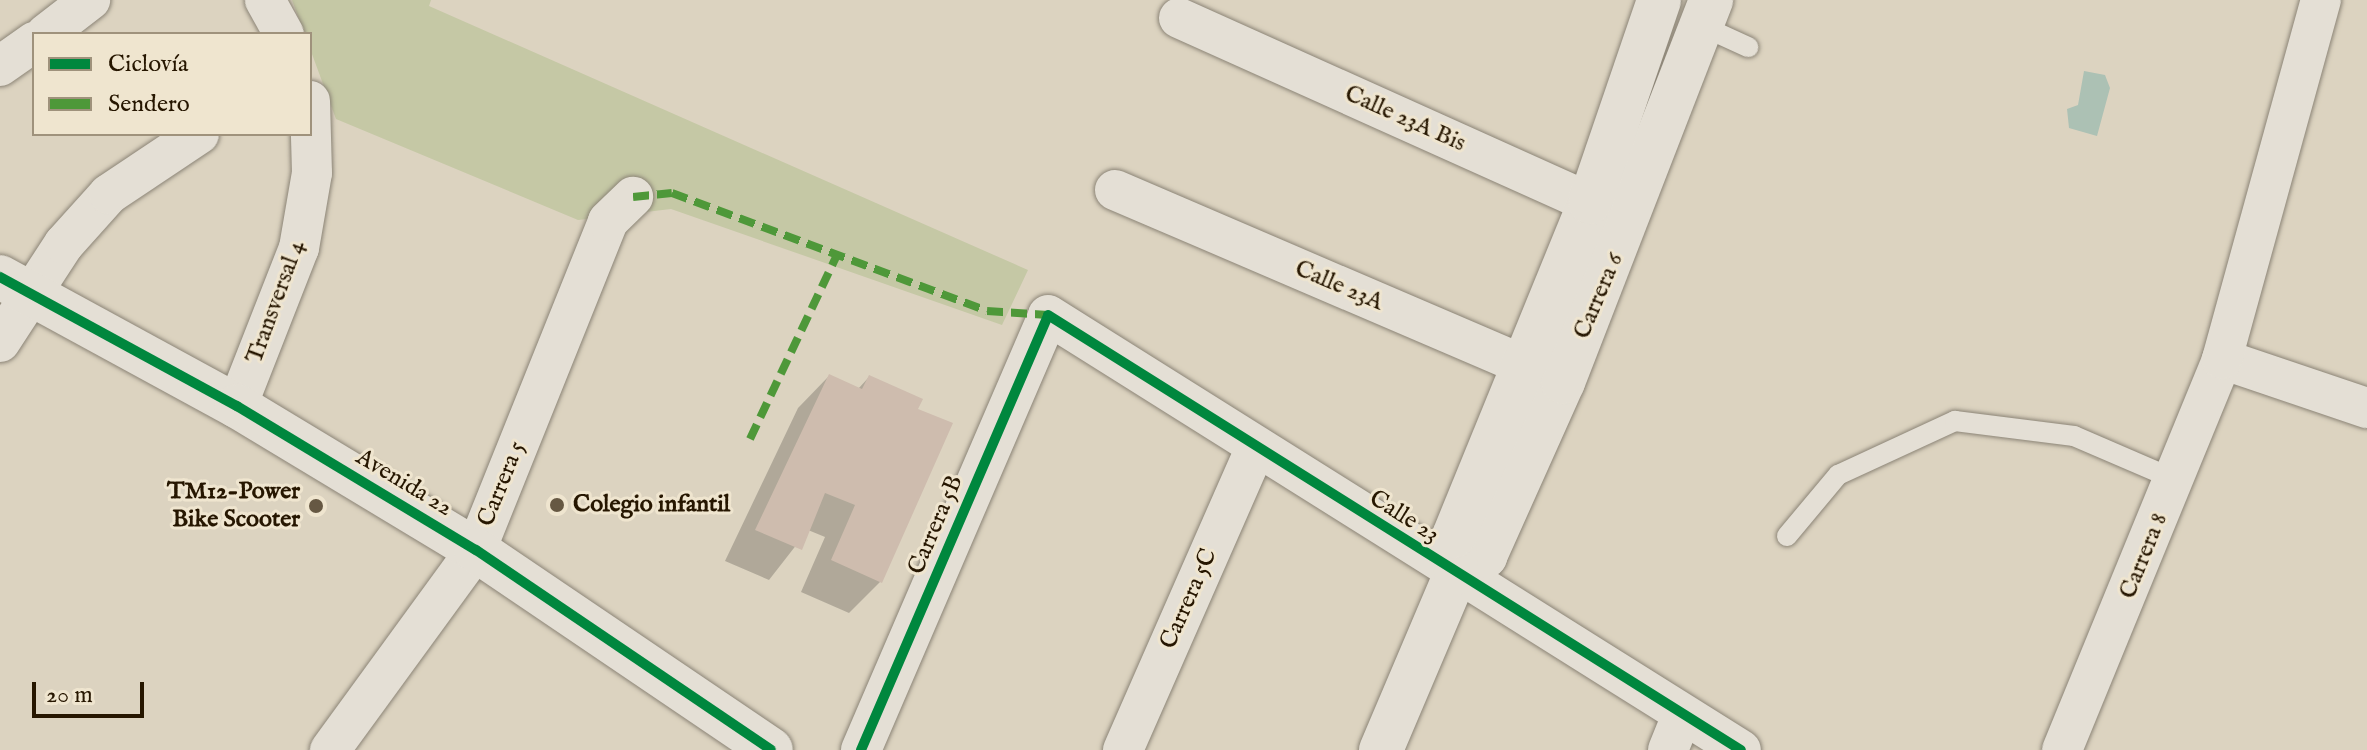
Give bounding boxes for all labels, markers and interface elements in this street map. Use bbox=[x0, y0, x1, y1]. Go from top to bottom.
legend bbox=[32, 32, 312, 136]
text: Ciclovía bbox=[108, 49, 188, 80]
street label: Calle 23A Bis bbox=[1340, 80, 1470, 158]
text: Sendero bbox=[108, 89, 190, 120]
street label: Transversal 4 bbox=[240, 237, 312, 367]
street label: Carrera 6 bbox=[1568, 249, 1630, 343]
street label: Calle 23A bbox=[1290, 255, 1388, 317]
street label: Carrera 5 bbox=[472, 437, 532, 531]
street label: Avenida 22 bbox=[351, 443, 457, 523]
street label: Carrera 5B bbox=[902, 471, 970, 579]
place label: TM12-Power Bike Scooter bbox=[167, 478, 300, 534]
street label: Calle 23 bbox=[1364, 484, 1444, 550]
place label: Colegio infantil bbox=[573, 491, 730, 519]
marker: Colegio infantil bbox=[548, 496, 566, 514]
marker: TM12-Power Bike Scooter bbox=[307, 497, 325, 515]
street label: Carrera 8 bbox=[2114, 509, 2174, 603]
street label: Carrera 5C bbox=[1154, 545, 1224, 653]
scale bar bbox=[36, 666, 148, 716]
text: 20 m bbox=[46, 680, 93, 711]

